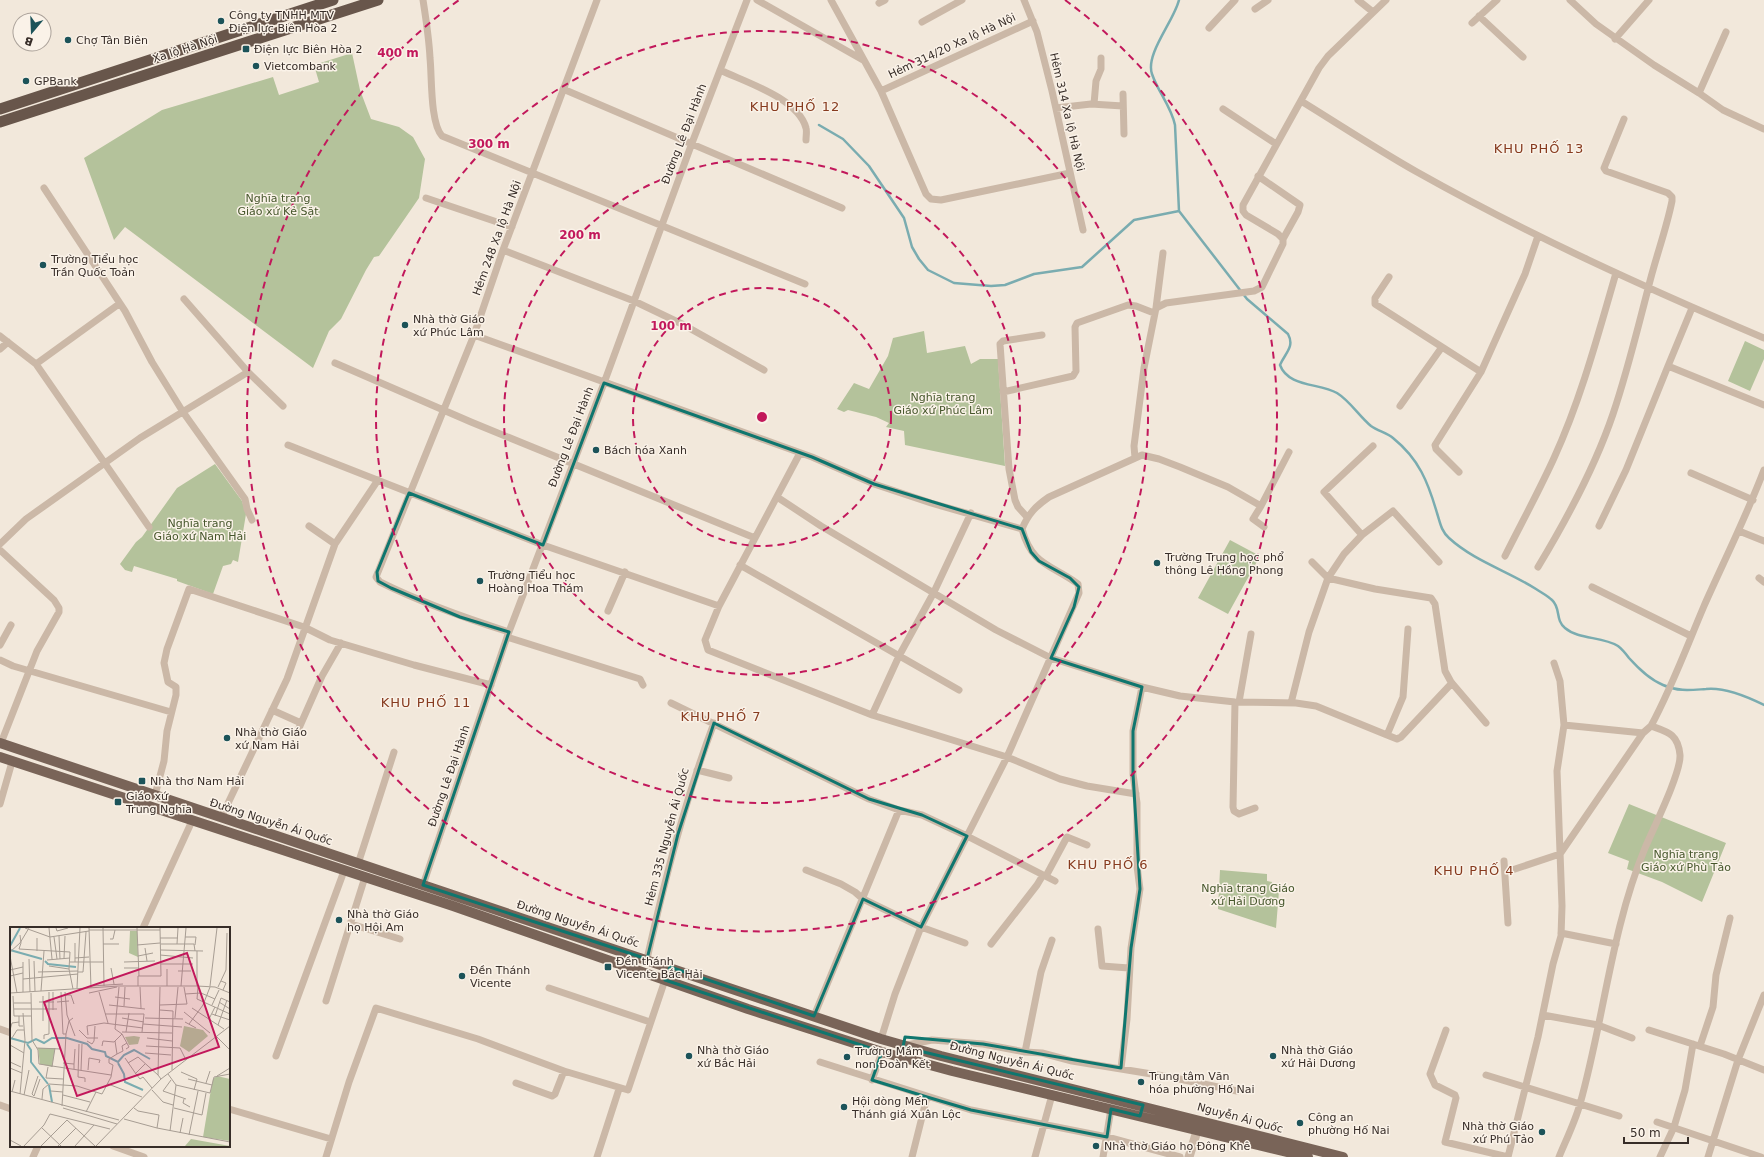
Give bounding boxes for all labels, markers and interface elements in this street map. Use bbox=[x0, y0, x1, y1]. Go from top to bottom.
place label: Công ty TNHH MTV Điện lực Biên Hòa 2 bbox=[229, 9, 337, 35]
street label: Hẻm 314/20 Xa lộ Hà Nội bbox=[886, 11, 1018, 81]
north arrow bbox=[12, 12, 52, 52]
marker: Công ty TNHH MTV Điện lực Biên Hòa 2 bbox=[216, 16, 226, 26]
street label: Xa lộ Hà Nội bbox=[151, 32, 219, 66]
text: B bbox=[23, 33, 35, 48]
place label: Chợ Tân Biên bbox=[76, 34, 148, 47]
marker: Chợ Tân Biên bbox=[63, 35, 73, 45]
place label: Điện lực Biên Hòa 2 bbox=[254, 43, 362, 56]
marker: Điện lực Biên Hòa 2 bbox=[241, 44, 251, 54]
text: 400 m bbox=[377, 46, 419, 60]
street label: Hẻm 314 Xa lộ Hà Nội bbox=[1047, 51, 1087, 173]
place label: Vietcombank bbox=[264, 60, 337, 73]
marker: Vietcombank bbox=[251, 61, 261, 71]
place label: GPBank bbox=[34, 75, 77, 88]
marker: GPBank bbox=[21, 76, 31, 86]
street label: Đường Lê Đại Hành bbox=[659, 82, 709, 186]
district label: KHU PHỐ 12 bbox=[750, 98, 840, 114]
text: 300 m bbox=[468, 137, 510, 151]
district label: KHU PHỐ 13 bbox=[1494, 140, 1584, 156]
street label: Hẻm 248 Xa lộ Hà Nội bbox=[470, 179, 524, 297]
park label: Nghĩa trang Giáo xứ Kẻ Sặt bbox=[237, 192, 319, 218]
text: 200 m bbox=[559, 228, 601, 242]
place label: Trường Tiểu học Trần Quốc Toản bbox=[50, 253, 138, 279]
marker: Trường Tiểu học Trần Quốc Toản bbox=[38, 260, 48, 270]
place label: Nhà thờ Giáo xứ Phúc Lâm bbox=[413, 313, 485, 339]
text: 100 m bbox=[650, 319, 692, 333]
marker: Nhà thờ Giáo xứ Phúc Lâm bbox=[400, 320, 410, 330]
street label: Đường Lê Đại Hành bbox=[546, 385, 596, 489]
park label: Nghĩa trang Giáo xứ Phúc Lâm bbox=[893, 391, 993, 417]
centre of rings bbox=[755, 410, 769, 424]
place label: Bách hóa Xanh bbox=[604, 444, 687, 457]
marker: Bách hóa Xanh bbox=[591, 445, 601, 455]
park label: Nghĩa trang Giáo xứ Nam Hải bbox=[154, 517, 246, 543]
place label: Trường Trung học phổ thông Lê Hồng Phong bbox=[1164, 551, 1284, 577]
marker: Trường Trung học phổ thông Lê Hồng Phong bbox=[1152, 558, 1162, 568]
place label: Trường Tiểu học Hoàng Hoa Thám bbox=[487, 569, 584, 595]
marker: Trường Tiểu học Hoàng Hoa Thám bbox=[475, 576, 485, 586]
district label: KHU PHỐ 11 bbox=[381, 694, 471, 710]
district label: KHU PHỐ 7 bbox=[680, 708, 762, 724]
street label: Đường Lê Đại Hành bbox=[425, 723, 473, 829]
place label: Nhà thờ Giáo xứ Nam Hải bbox=[235, 726, 307, 752]
marker: Nhà thờ Giáo xứ Nam Hải bbox=[222, 733, 232, 743]
street label: Hẻm 335 Nguyễn Ái Quốc bbox=[642, 767, 692, 907]
place label: Nhà thơ Nam Hải bbox=[150, 775, 244, 788]
marker: Nhà thơ Nam Hải bbox=[137, 776, 147, 786]
place label: Giáo xứ Trung Nghĩa bbox=[125, 790, 192, 816]
street label: Đường Nguyễn Ái Quốc bbox=[208, 796, 334, 848]
marker: Giáo xứ Trung Nghĩa bbox=[113, 797, 123, 807]
park label: Nghĩa trang Giáo xứ Phù Tảo bbox=[1641, 848, 1731, 874]
district label: KHU PHỐ 6 bbox=[1067, 856, 1149, 872]
district label: KHU PHỐ 4 bbox=[1433, 862, 1515, 878]
park label: Nghĩa trang Giáo xứ Hải Dương bbox=[1201, 882, 1295, 908]
street label: Đường Nguyễn Ái Quốc bbox=[515, 898, 641, 950]
place label: Nhà thờ Giáo họ Hội Am bbox=[347, 908, 419, 934]
marker: Nhà thờ Giáo họ Hội Am bbox=[334, 915, 344, 925]
inset map bbox=[10, 927, 230, 1147]
place label: Đền thánh Vicente Bắc Hải bbox=[616, 955, 703, 981]
marker: Đền thánh Vicente Bắc Hải bbox=[603, 962, 613, 972]
place label: Đền Thánh Vicente bbox=[470, 964, 530, 990]
marker: Đền Thánh Vicente bbox=[457, 971, 467, 981]
street label: Đường Nguyễn Ái Quốc bbox=[948, 1039, 1076, 1083]
place label: Nhà thờ Giáo xứ Bắc Hải bbox=[697, 1044, 769, 1070]
place label: Nhà thờ Giáo xứ Hải Dương bbox=[1281, 1044, 1356, 1070]
place label: Trường Mầm non Đoàn Kết bbox=[854, 1045, 931, 1071]
marker: Nhà thờ Giáo xứ Bắc Hải bbox=[684, 1051, 694, 1061]
marker: Nhà thờ Giáo xứ Hải Dương bbox=[1268, 1051, 1278, 1061]
marker: Trường Mầm non Đoàn Kết bbox=[842, 1052, 852, 1062]
place label: Trung tâm Văn hóa phường Hố Nai bbox=[1148, 1070, 1255, 1096]
marker: Trung tâm Văn hóa phường Hố Nai bbox=[1136, 1077, 1146, 1087]
place label: Hội dòng Mến Thánh giá Xuân Lộc bbox=[851, 1095, 961, 1121]
street label: Nguyễn Ái Quốc bbox=[1196, 1100, 1284, 1136]
marker: Hội dòng Mến Thánh giá Xuân Lộc bbox=[839, 1102, 849, 1112]
place label: Công an phường Hố Nai bbox=[1308, 1111, 1390, 1137]
marker: Công an phường Hố Nai bbox=[1295, 1118, 1305, 1128]
scale bar bbox=[1624, 1119, 1688, 1145]
place label: Nhà thờ Giáo xứ Phú Tảo bbox=[1462, 1120, 1534, 1146]
text: 50 m bbox=[1630, 1126, 1661, 1140]
marker: Nhà thờ Giáo xứ Phú Tảo bbox=[1537, 1127, 1547, 1137]
place label: Nhà thờ Giáo họ Đông Khê bbox=[1104, 1140, 1251, 1153]
marker: Nhà thờ Giáo họ Đông Khê bbox=[1091, 1141, 1101, 1151]

